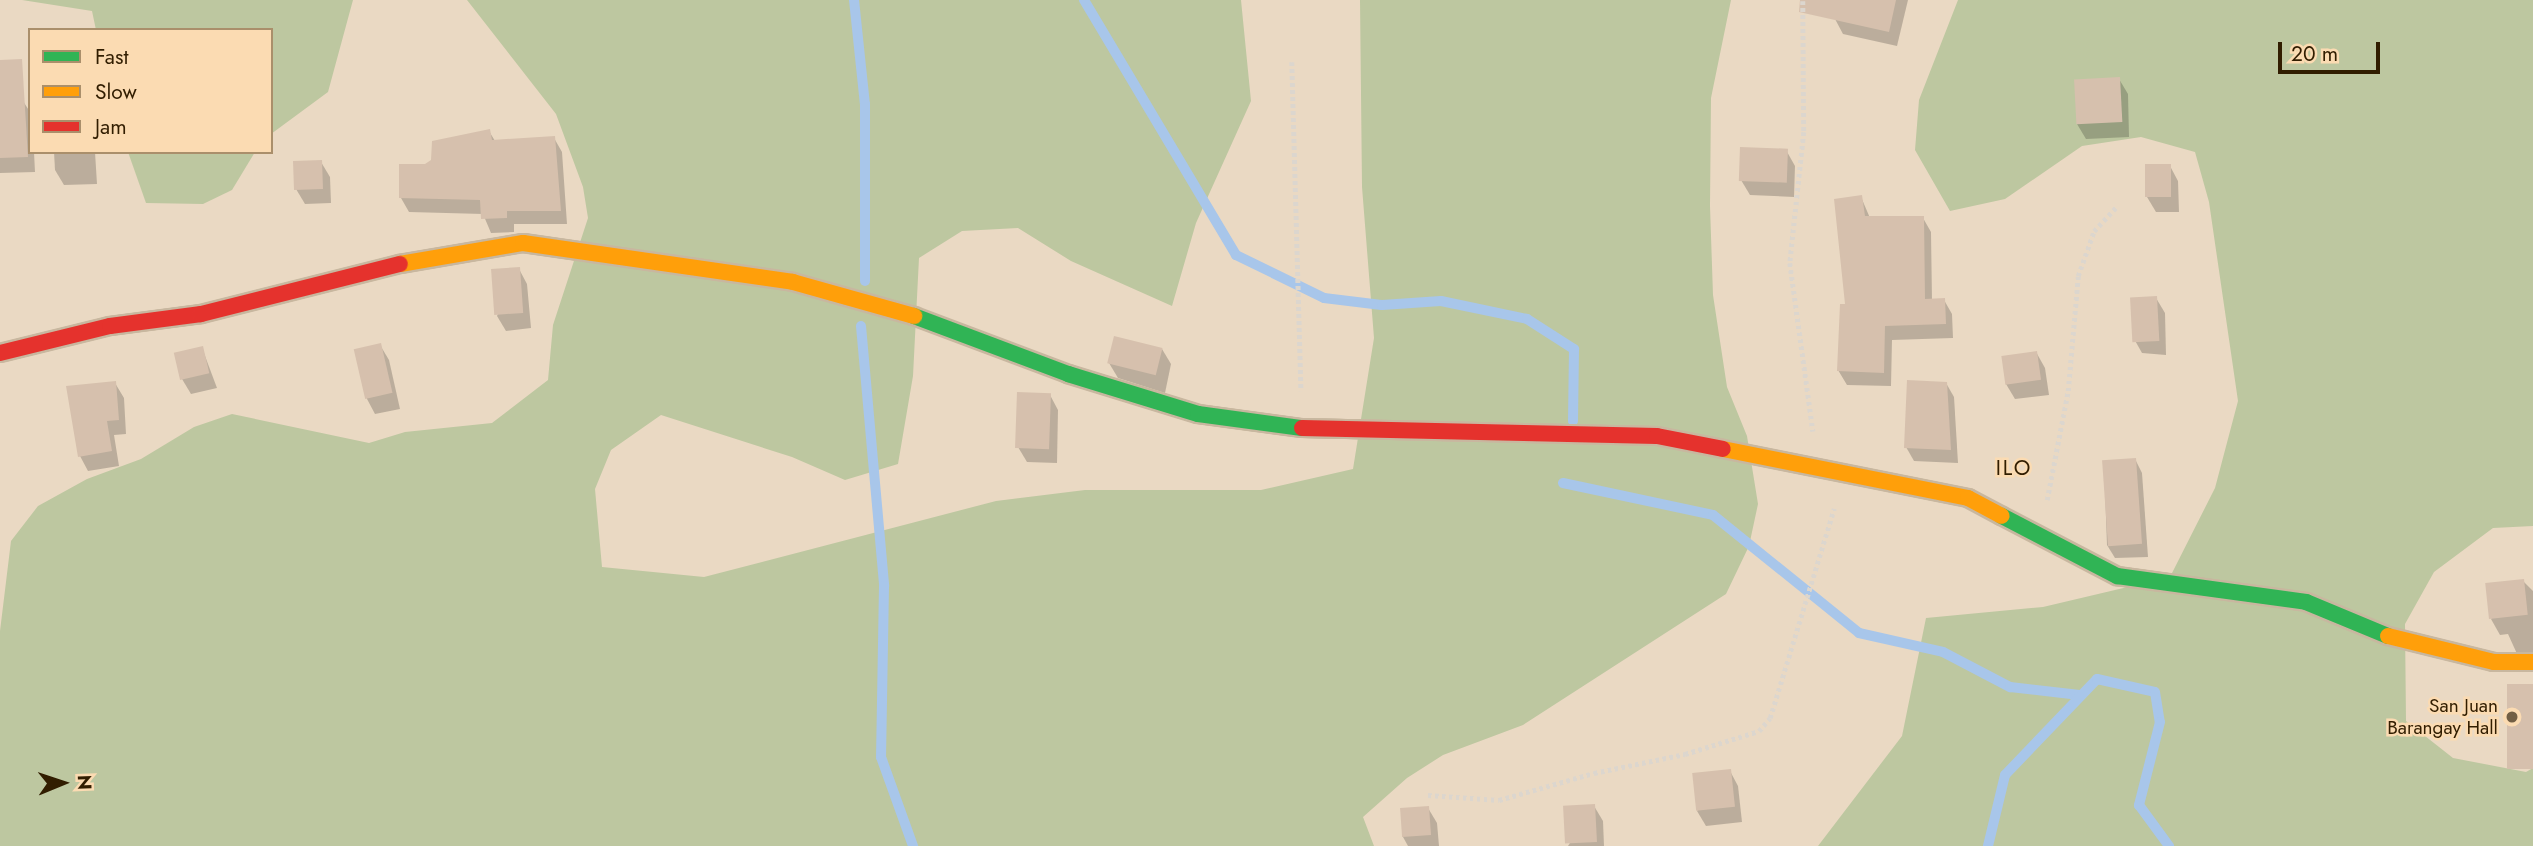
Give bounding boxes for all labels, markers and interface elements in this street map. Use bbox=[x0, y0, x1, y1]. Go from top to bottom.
legend bbox=[28, 28, 273, 154]
scale bar bbox=[2281, 28, 2382, 72]
text: 20 m bbox=[2291, 39, 2338, 69]
text: Fast bbox=[95, 42, 128, 72]
text: Slow bbox=[95, 77, 137, 107]
text: Jam bbox=[95, 112, 127, 142]
district label: ILO bbox=[1996, 455, 2032, 481]
place label: San Juan Barangay Hall bbox=[2387, 695, 2498, 739]
marker: San Juan Barangay Hall bbox=[2504, 709, 2520, 725]
north arrow bbox=[28, 748, 98, 818]
text: N bbox=[71, 774, 98, 790]

